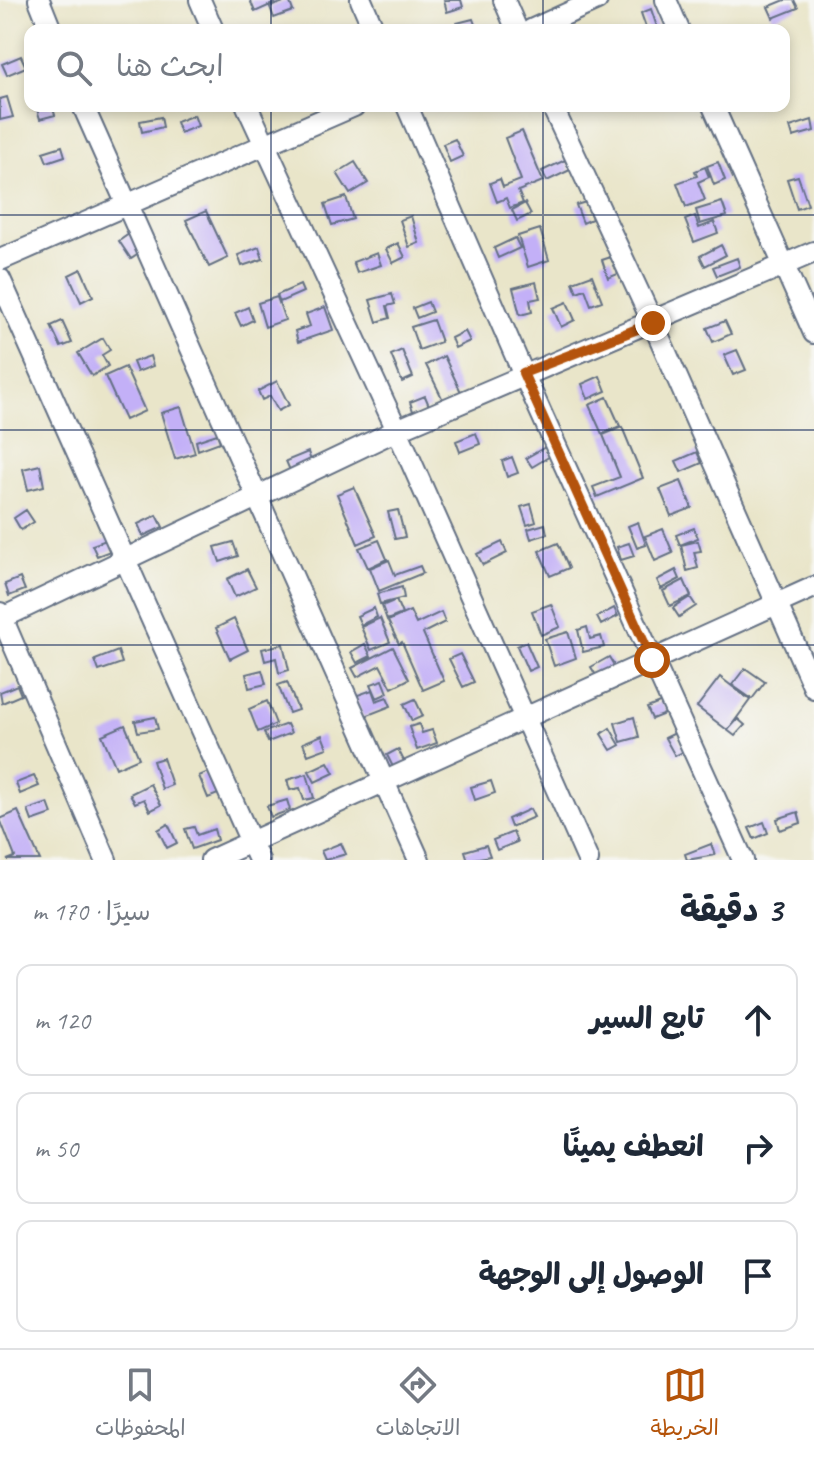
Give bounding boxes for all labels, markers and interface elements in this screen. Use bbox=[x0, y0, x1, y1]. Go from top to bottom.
search box bbox=[24, 24, 790, 112]
icon: search bbox=[52, 46, 96, 90]
text: ابحث هنا bbox=[116, 47, 224, 85]
route end bbox=[635, 305, 671, 341]
route start bbox=[634, 642, 670, 678]
text: 3 دقيقة bbox=[680, 888, 782, 931]
text: سيرًا · 170 m bbox=[32, 895, 151, 928]
icon: ahead bbox=[736, 998, 780, 1042]
text: تابع السير bbox=[590, 999, 704, 1037]
text: 120 m bbox=[34, 1004, 90, 1037]
icon: right bbox=[736, 1126, 780, 1170]
text: انعطف يمينًا bbox=[563, 1127, 704, 1165]
text: 50 m bbox=[34, 1132, 78, 1165]
icon: arrive bbox=[736, 1254, 780, 1298]
text: الوصول إلى الوجهة bbox=[479, 1255, 704, 1293]
tab: المحفوظات bbox=[95, 1363, 186, 1447]
tab: الاتجاهات bbox=[375, 1363, 460, 1447]
tab: الخريطة bbox=[650, 1363, 719, 1447]

